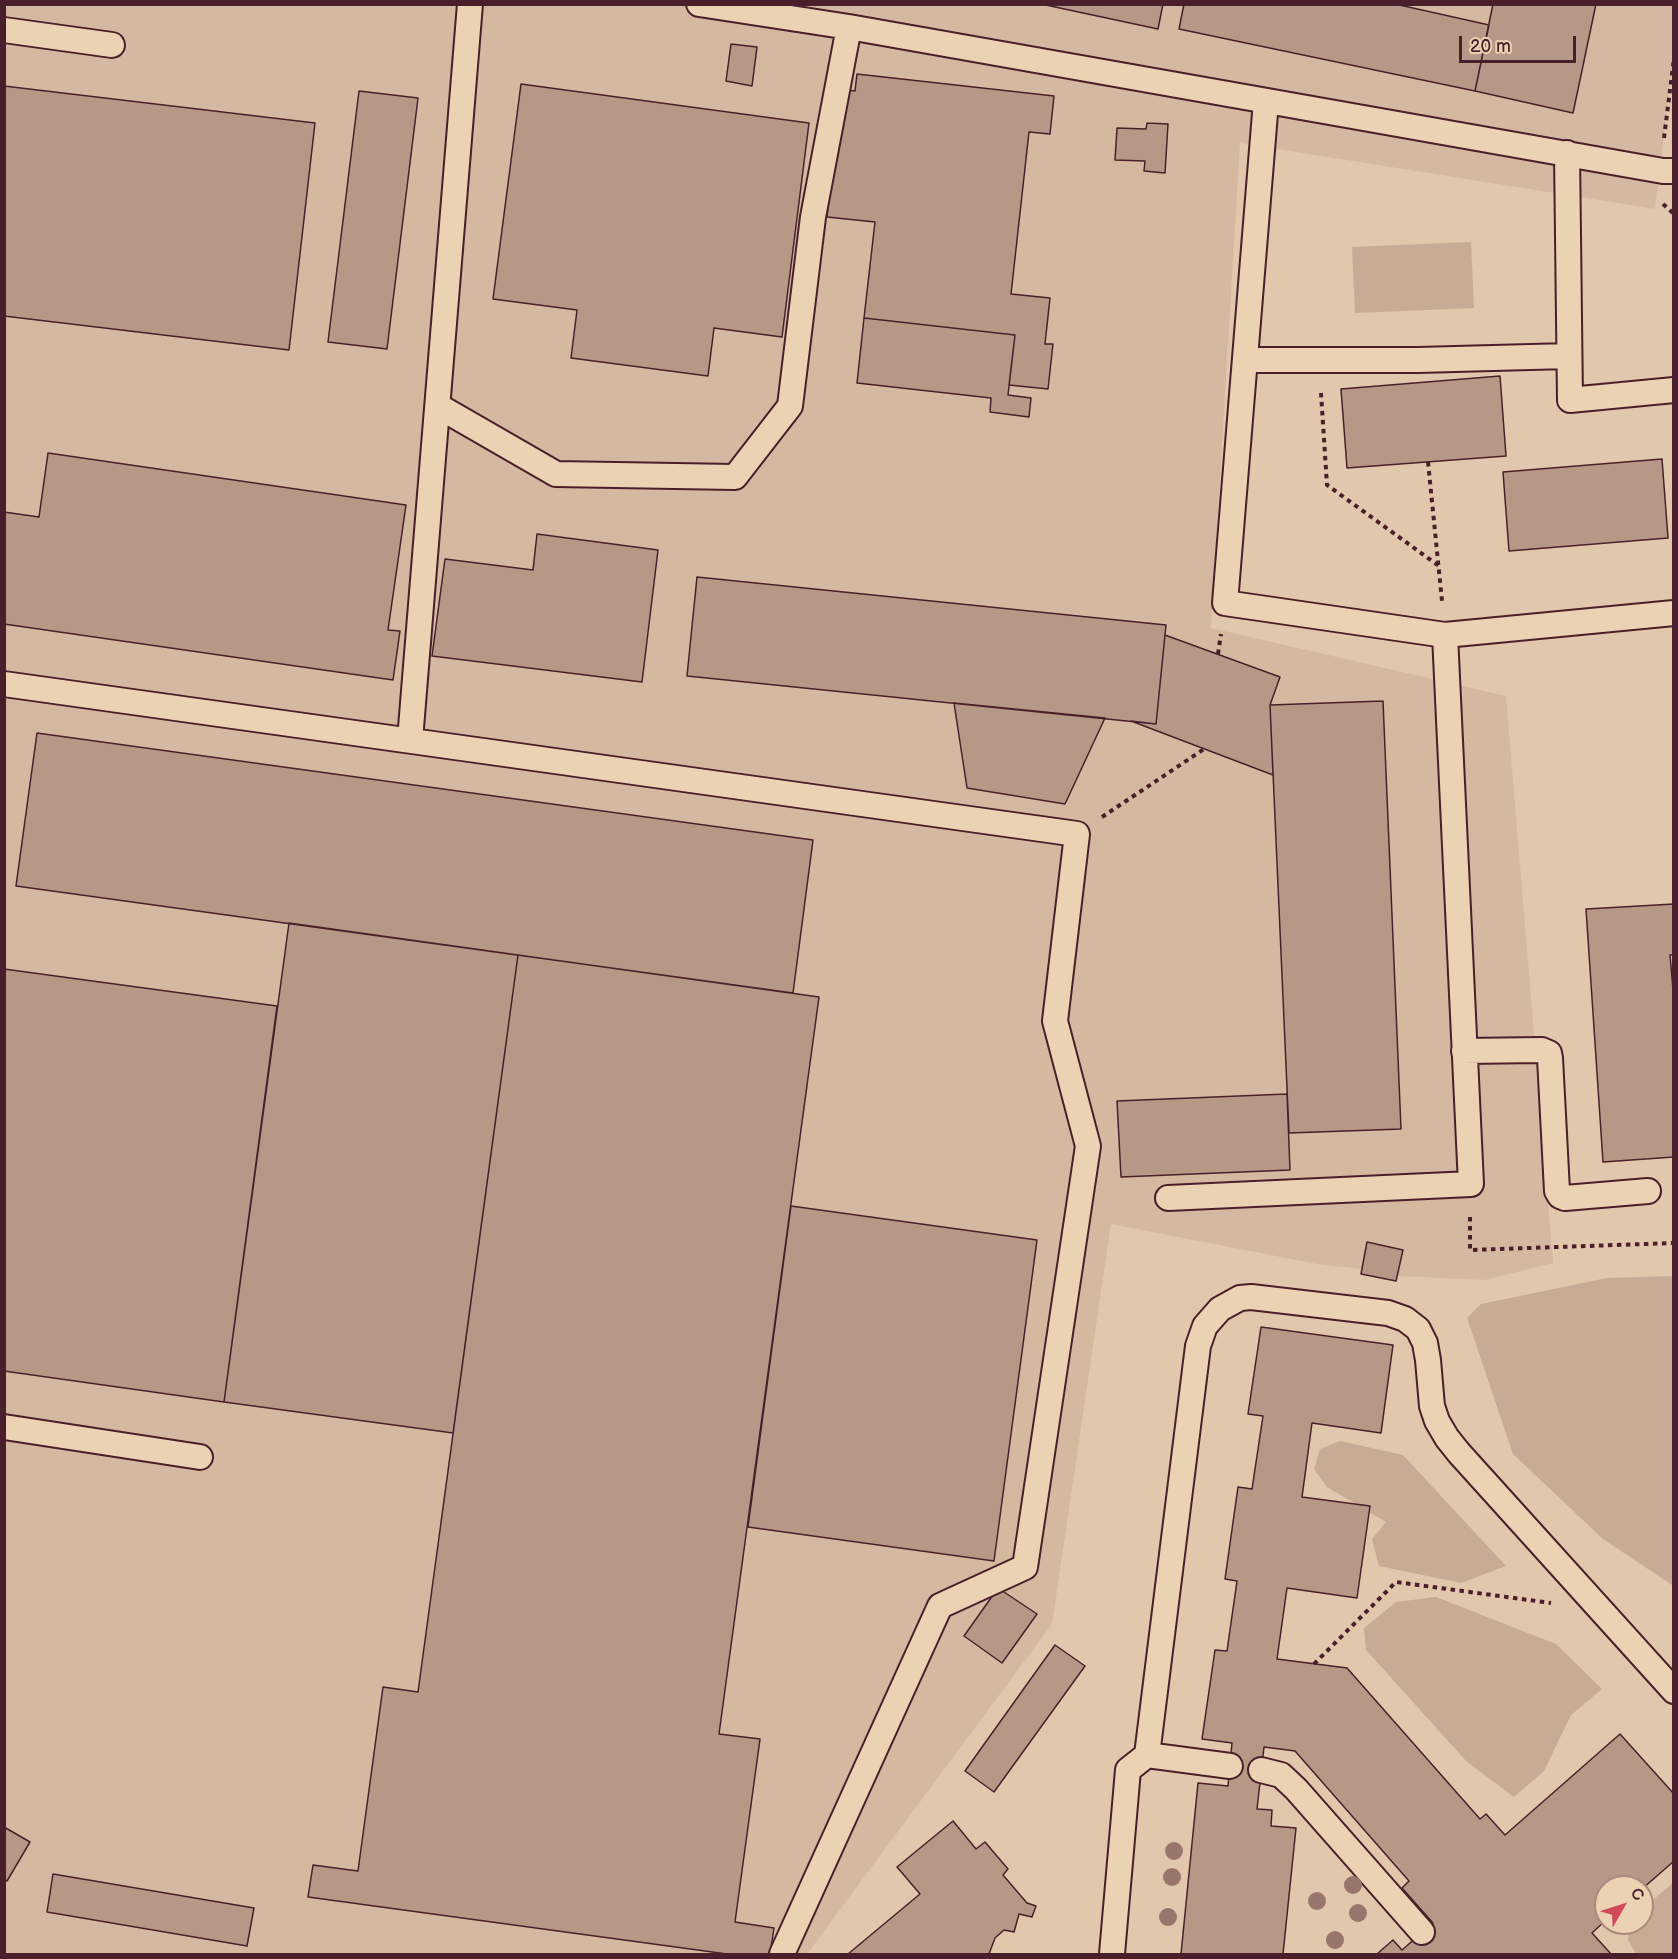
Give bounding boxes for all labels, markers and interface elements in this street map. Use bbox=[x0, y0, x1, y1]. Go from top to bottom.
scale bar bbox=[1462, 24, 1579, 62]
text: 20 m bbox=[1470, 36, 1511, 57]
north arrow bbox=[1594, 1875, 1654, 1935]
text: С bbox=[1626, 1884, 1648, 1905]

